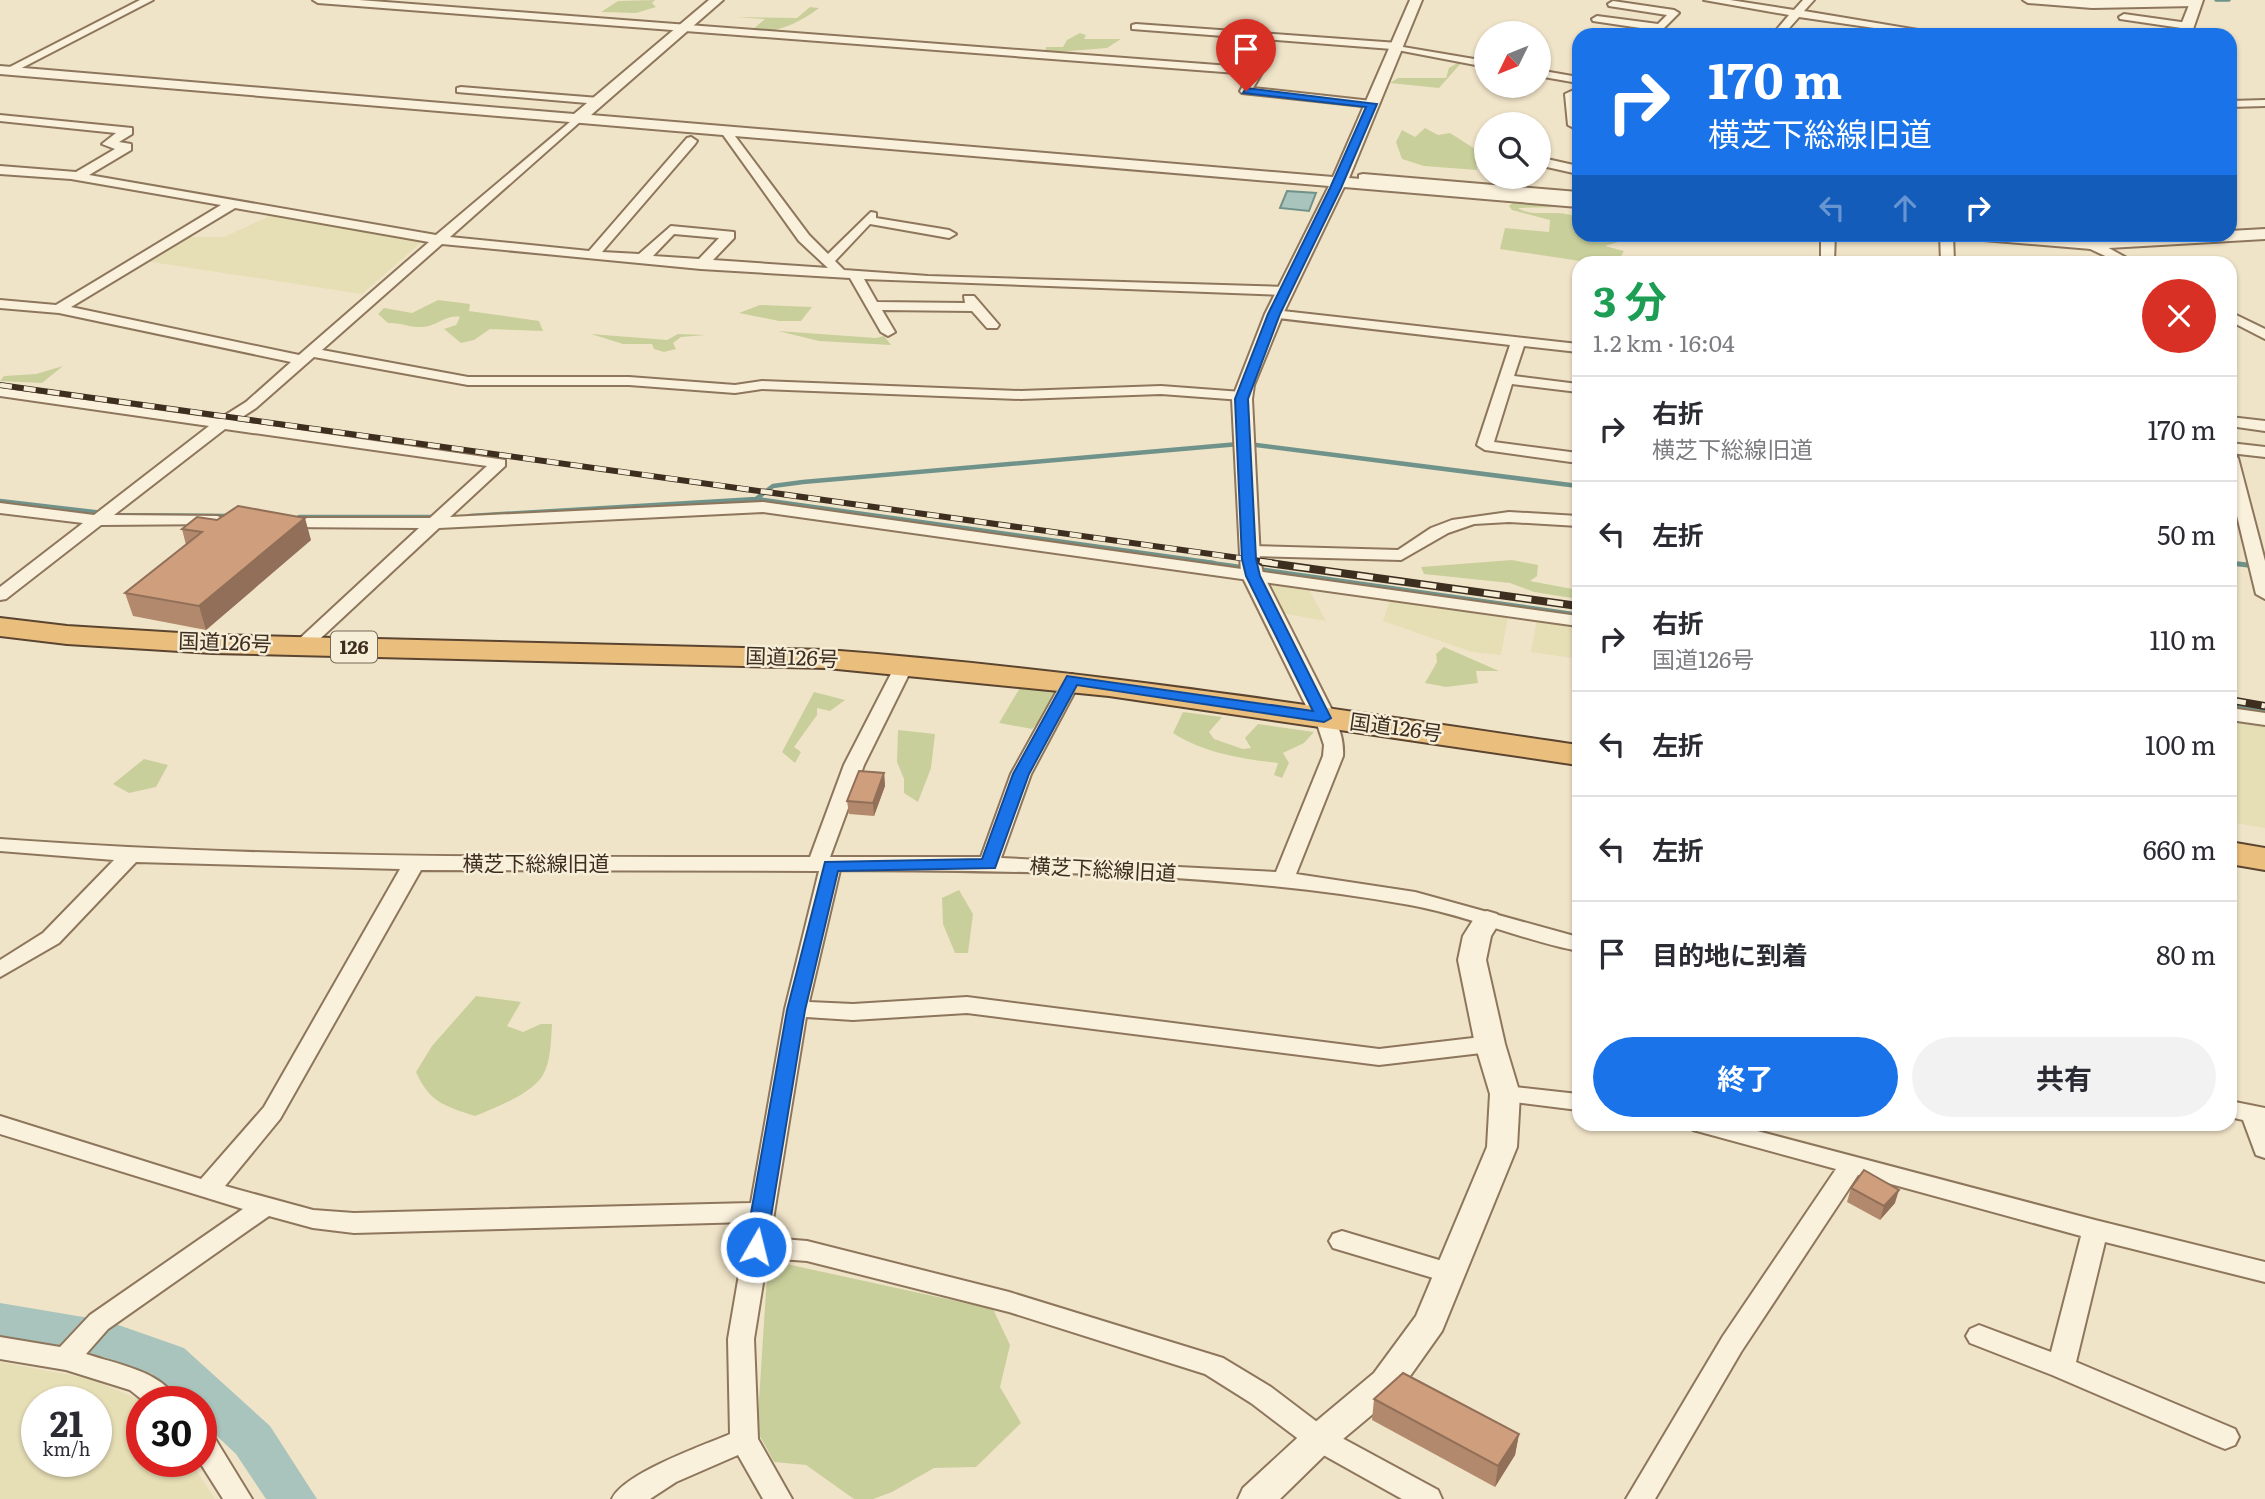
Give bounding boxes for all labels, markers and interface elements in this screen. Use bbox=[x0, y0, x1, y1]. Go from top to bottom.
pin bbox=[1216, 19, 1276, 91]
north arrow bbox=[1474, 21, 1550, 98]
map controls bbox=[1474, 21, 1551, 189]
icon: arrive bbox=[1227, 30, 1265, 68]
text: 170 m bbox=[1708, 41, 1842, 114]
icon: right bbox=[1593, 56, 1684, 147]
text: 横芝下総線旧道 bbox=[1708, 108, 1932, 156]
button: search bbox=[1474, 112, 1551, 189]
icon: left bbox=[1813, 189, 1851, 227]
icon: ahead bbox=[1886, 189, 1924, 227]
icon: right bbox=[1959, 189, 1997, 227]
text: 3 分 bbox=[1593, 268, 1667, 330]
button: close bbox=[2142, 279, 2216, 353]
text: 1.2 km · 16:04 bbox=[1593, 325, 1735, 359]
text: 右折 bbox=[1652, 392, 1704, 431]
text: 170 m bbox=[2148, 409, 2216, 448]
icon: right bbox=[1593, 410, 1631, 448]
text: 横芝下総線旧道 bbox=[1652, 431, 1813, 465]
text: 左折 bbox=[1652, 514, 1704, 553]
text: 50 m bbox=[2157, 514, 2216, 553]
icon: left bbox=[1593, 515, 1631, 553]
text: 右折 bbox=[1652, 602, 1704, 641]
text: 110 m bbox=[2149, 619, 2216, 658]
icon: right bbox=[1593, 620, 1631, 658]
street label: 国道126号 bbox=[178, 623, 272, 658]
road number: 126 bbox=[331, 632, 377, 662]
street label: 国道126号 bbox=[745, 638, 839, 673]
text: 国道126号 bbox=[1652, 641, 1754, 675]
street label: 国道126号 bbox=[1348, 704, 1445, 747]
text: 左折 bbox=[1652, 724, 1704, 763]
text: 100 m bbox=[2145, 724, 2216, 763]
icon: left bbox=[1593, 725, 1631, 763]
text: 左折 bbox=[1652, 829, 1704, 868]
text: 660 m bbox=[2143, 829, 2216, 868]
icon: left bbox=[1593, 830, 1631, 868]
street label: 横芝下総線旧道 bbox=[463, 846, 610, 877]
street label: 横芝下総線旧道 bbox=[1029, 848, 1177, 887]
text: 目的地に到着 bbox=[1652, 934, 1808, 973]
text: 80 m bbox=[2156, 934, 2216, 973]
icon: arrive bbox=[1593, 935, 1631, 973]
button: 終了 bbox=[1593, 1037, 1898, 1117]
button: 共有 bbox=[1912, 1037, 2216, 1117]
position arrow bbox=[719, 1210, 793, 1284]
speed limit sign: 30 bbox=[126, 1386, 217, 1477]
text: 21 bbox=[50, 1396, 83, 1448]
text: km/h bbox=[43, 1435, 90, 1462]

